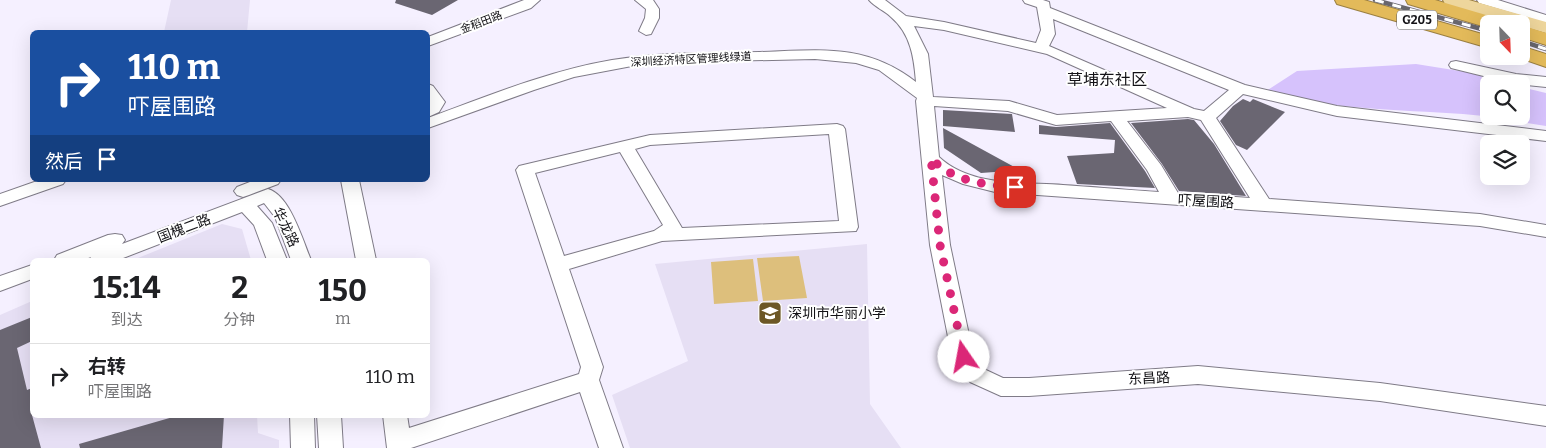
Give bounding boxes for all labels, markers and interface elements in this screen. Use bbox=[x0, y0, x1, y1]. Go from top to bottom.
street label: 金稻田路 bbox=[458, 9, 504, 36]
road number: G205 bbox=[1397, 10, 1437, 30]
north arrow bbox=[1480, 15, 1530, 65]
map controls bbox=[1480, 15, 1530, 185]
text: 110 m bbox=[128, 46, 220, 88]
icon: right bbox=[45, 50, 110, 115]
street label: 深圳经济特区管理线绿道 bbox=[630, 50, 752, 69]
district label: 草埔东社区 bbox=[1067, 70, 1147, 89]
button: search bbox=[1480, 75, 1530, 125]
text: 吓屋围路 bbox=[128, 93, 216, 120]
button: layers bbox=[1480, 135, 1530, 185]
icon: arrive bbox=[93, 145, 121, 173]
text: 然后 bbox=[45, 150, 83, 173]
pin bbox=[994, 166, 1036, 208]
icon: arrive bbox=[1001, 173, 1029, 201]
street label: 吓屋围路 bbox=[1178, 192, 1234, 211]
street label: 华龙路 bbox=[269, 205, 302, 250]
street label: 国槐二路 bbox=[155, 210, 213, 246]
text: 15:14 bbox=[93, 270, 161, 306]
text: 2 bbox=[231, 270, 248, 306]
text: 150 bbox=[319, 273, 367, 309]
school or university icon: 深圳市华丽小学 bbox=[757, 300, 783, 326]
place label: 深圳市华丽小学 bbox=[788, 305, 886, 322]
text: m bbox=[335, 309, 350, 328]
text: 到达 bbox=[111, 310, 143, 329]
text: 分钟 bbox=[224, 310, 256, 329]
position arrow bbox=[937, 330, 989, 382]
text: 右转 bbox=[88, 355, 126, 378]
icon: right bbox=[45, 362, 73, 390]
text: 110 m bbox=[365, 365, 415, 388]
street label: 东昌路 bbox=[1128, 369, 1170, 388]
text: 吓屋围路 bbox=[88, 382, 152, 401]

